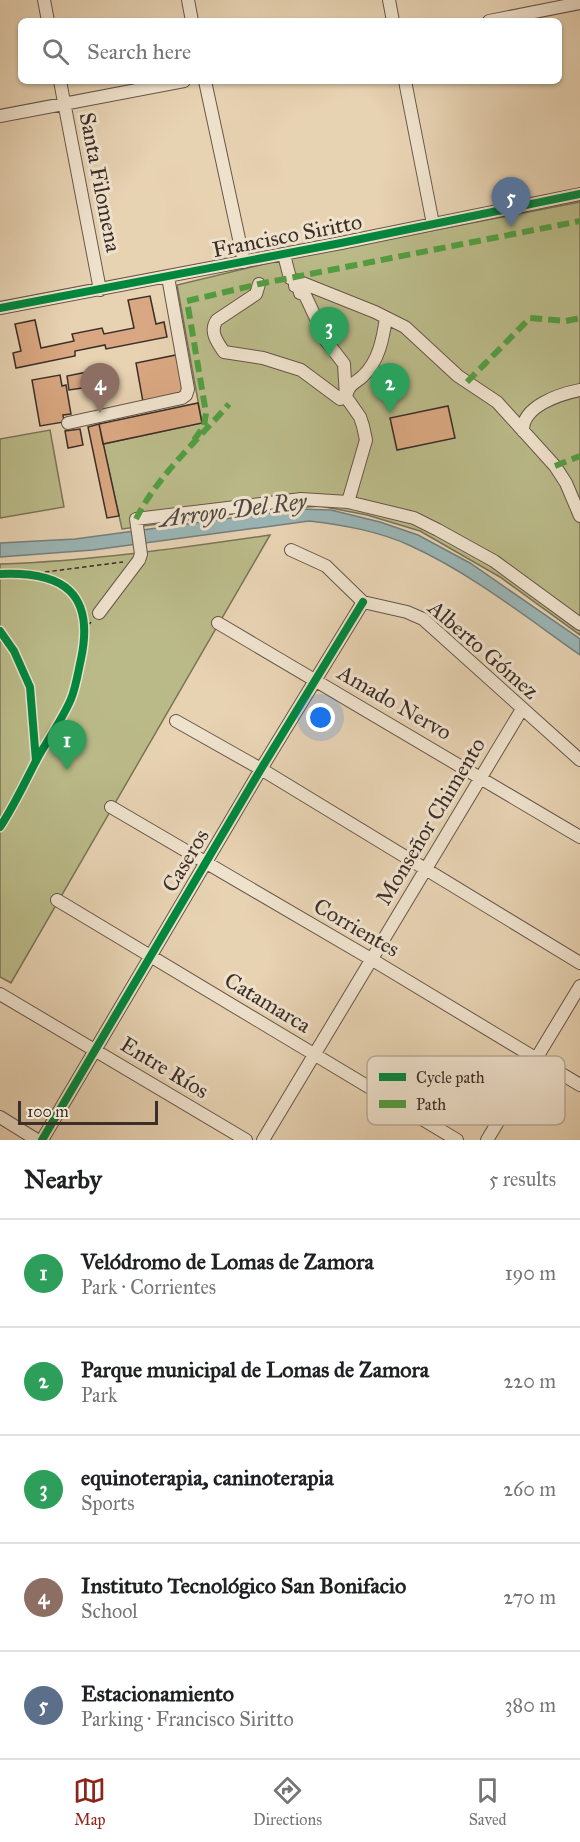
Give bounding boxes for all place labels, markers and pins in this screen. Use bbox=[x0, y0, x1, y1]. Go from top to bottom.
pin: 5 bbox=[492, 178, 530, 227]
pin: 3 bbox=[310, 308, 348, 357]
pin: 4 bbox=[80, 364, 120, 413]
pin: 2 bbox=[370, 364, 410, 413]
pin: 1 bbox=[48, 720, 86, 770]

